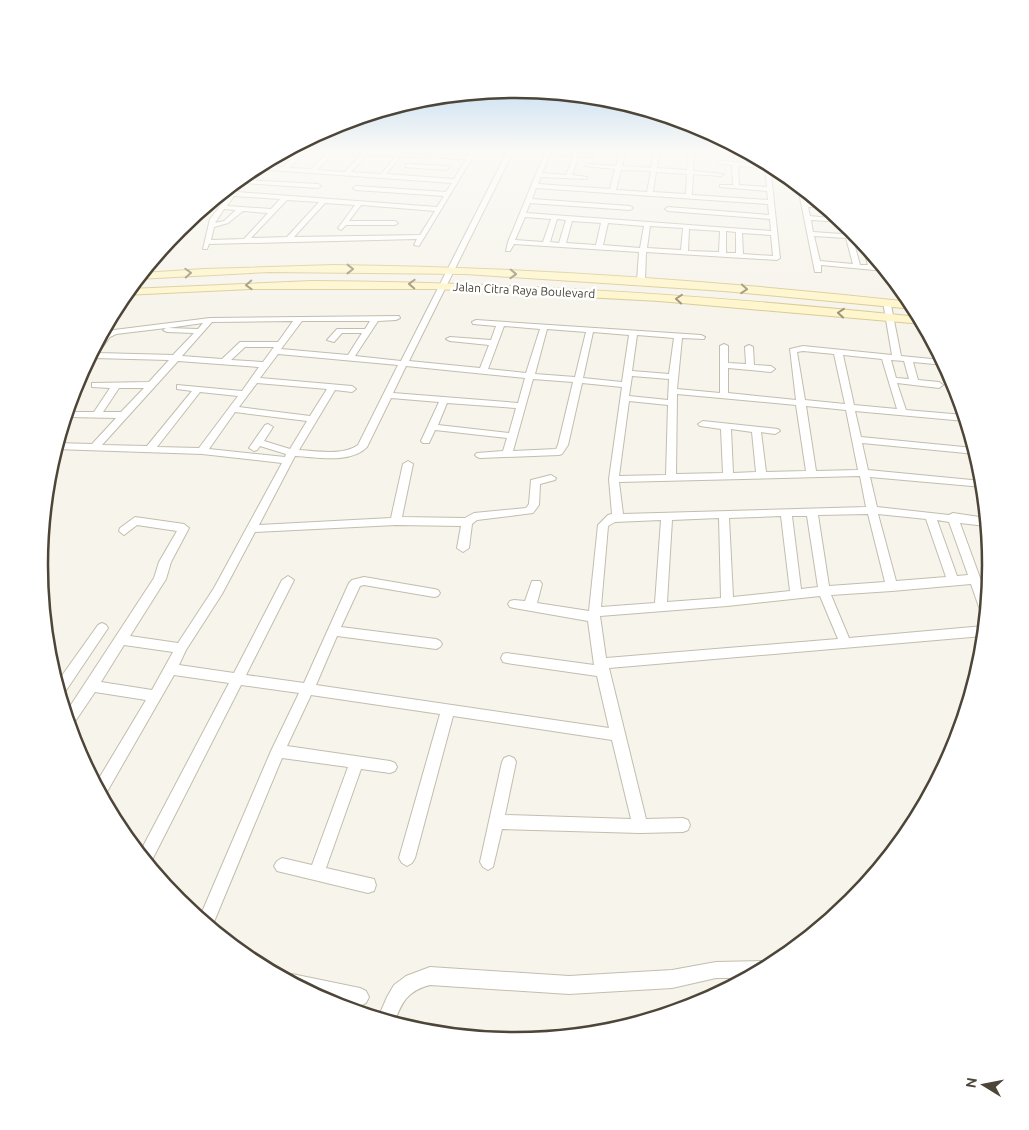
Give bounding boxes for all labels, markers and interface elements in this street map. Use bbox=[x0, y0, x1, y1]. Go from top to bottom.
one-way arrow bbox=[346, 264, 354, 274]
one-way arrow bbox=[184, 267, 192, 278]
one-way arrow bbox=[509, 268, 517, 279]
one-way arrow bbox=[245, 279, 253, 290]
one-way arrow bbox=[408, 279, 416, 290]
street label: Jalan Citra Raya Boulevard bbox=[452, 280, 596, 300]
one-way arrow bbox=[741, 283, 749, 294]
one-way arrow bbox=[675, 294, 683, 305]
one-way arrow bbox=[837, 307, 845, 318]
north arrow bbox=[959, 1060, 1009, 1110]
text: N bbox=[962, 1076, 980, 1089]

